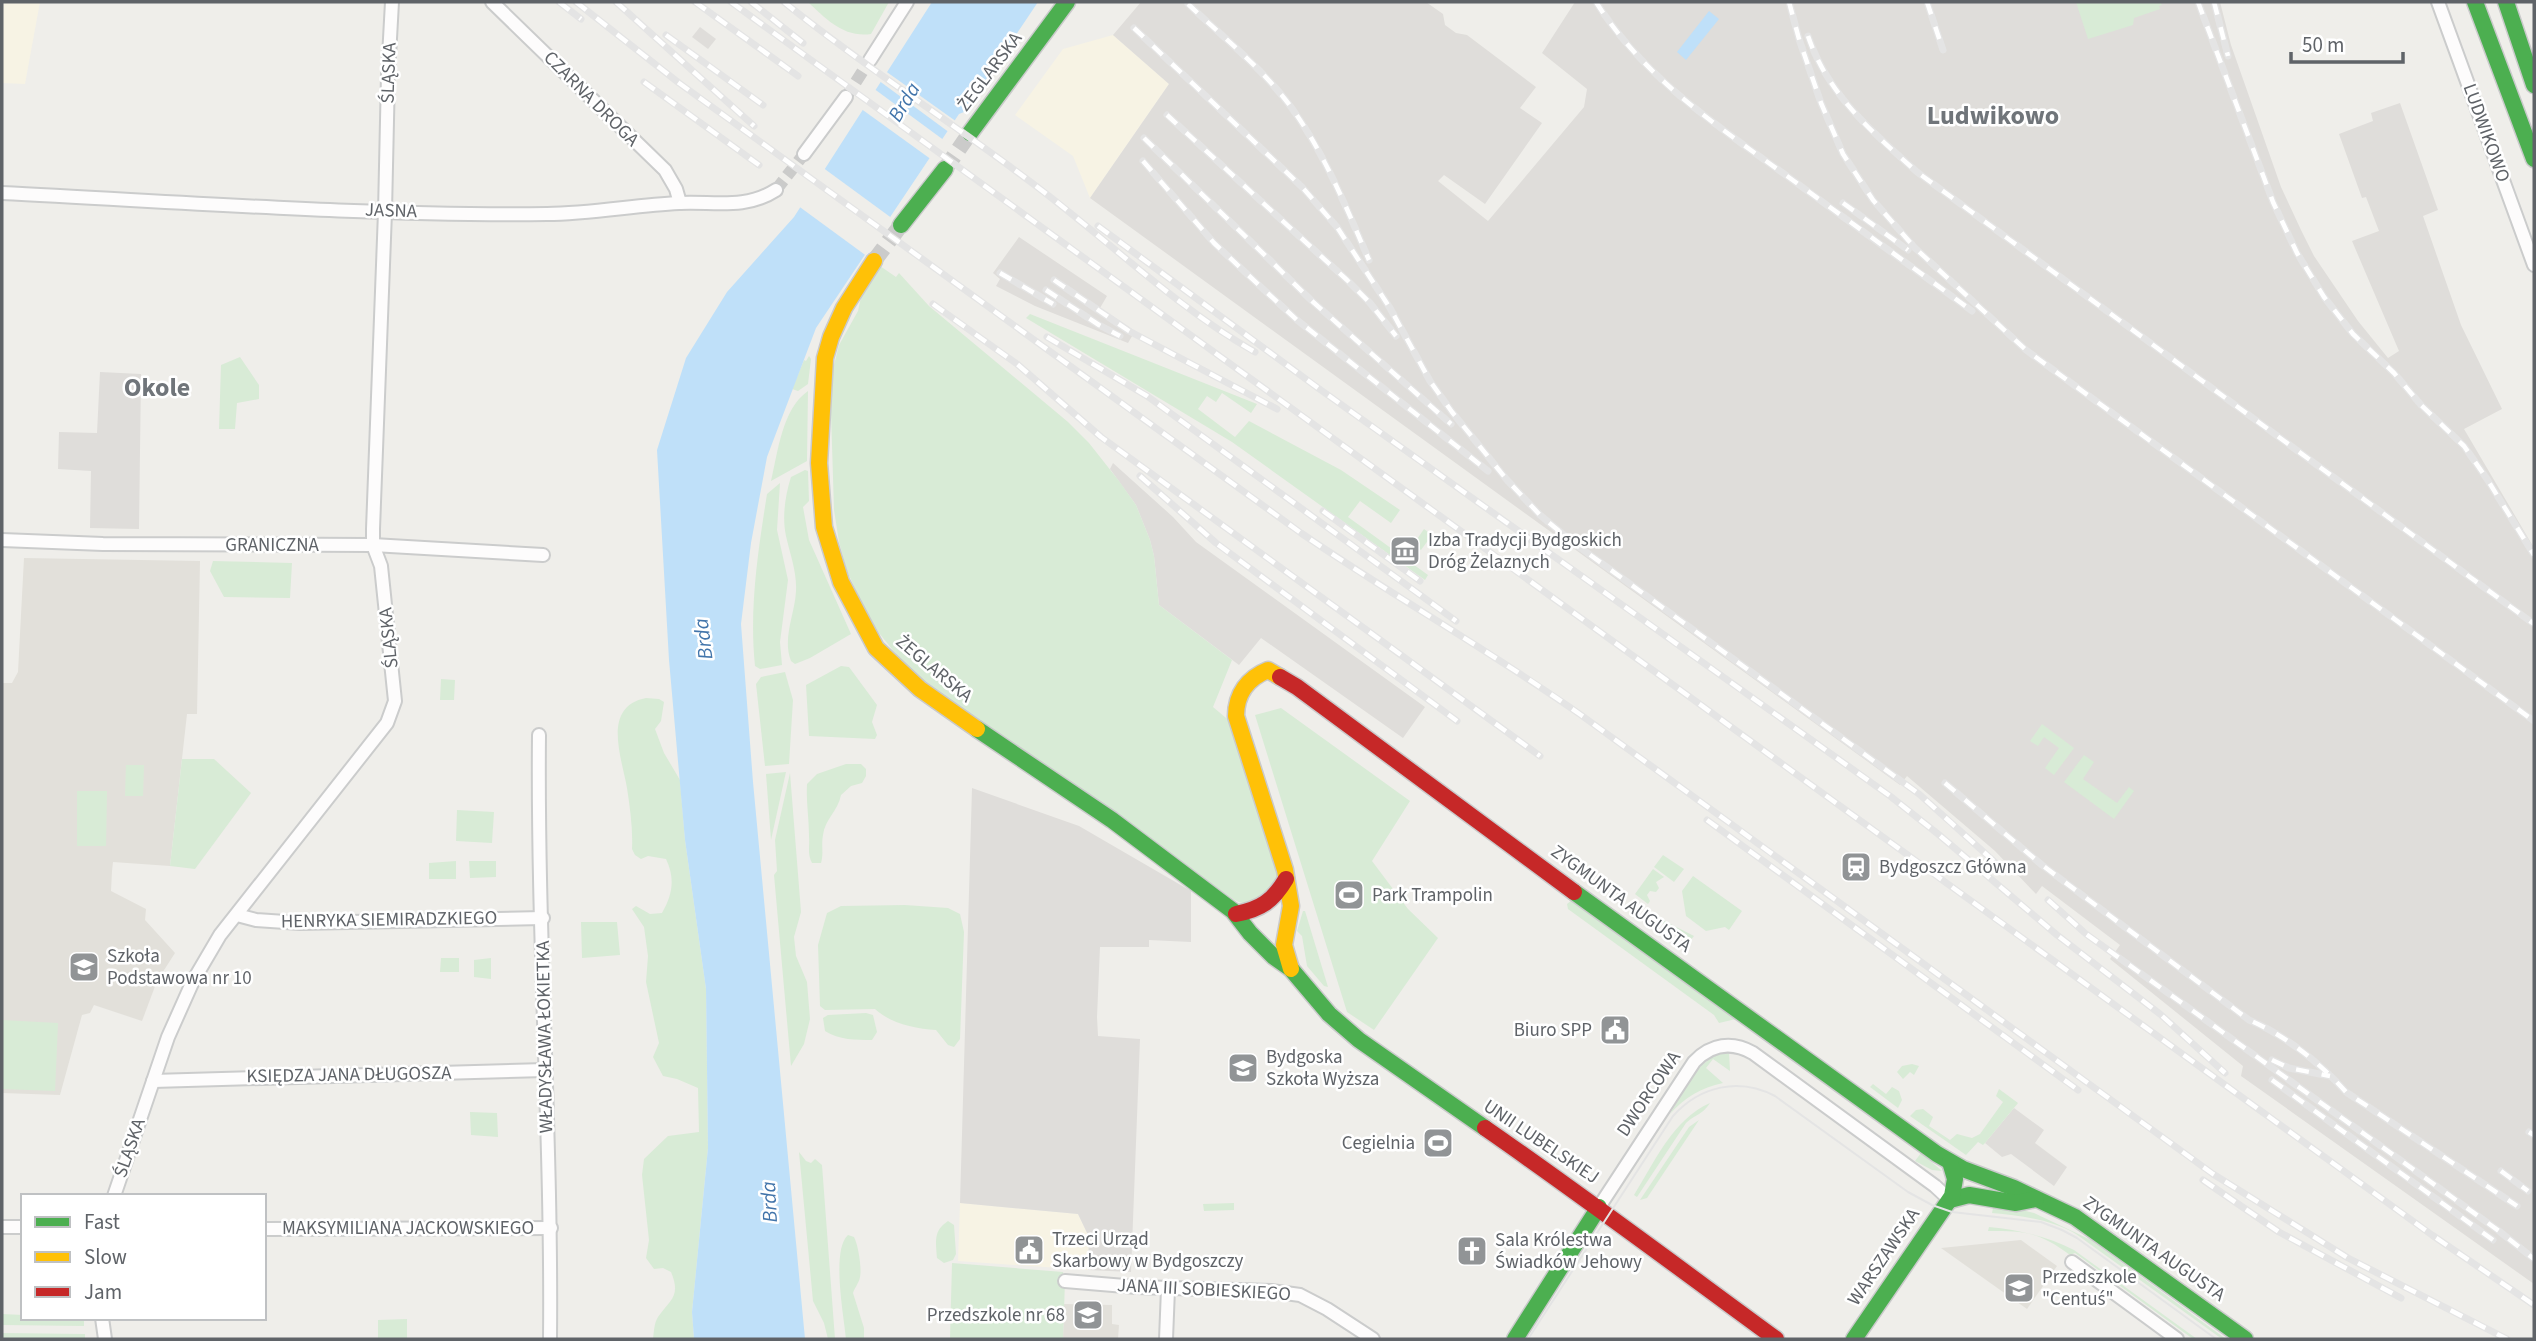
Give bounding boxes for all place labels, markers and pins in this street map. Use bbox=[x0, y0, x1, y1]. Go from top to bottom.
place label: Izba Tradycji Bydgoskich Dróg Żelaznych bbox=[1428, 527, 1622, 576]
museum icon: Izba Tradycji Bydgoskich Dróg Żelaznych bbox=[1388, 534, 1422, 568]
station icon: Bydgoszcz Główna bbox=[1839, 850, 1873, 884]
place label: Bydgoszcz Główna bbox=[1879, 854, 2026, 881]
sports icon: Park Trampolin bbox=[1332, 878, 1366, 912]
place label: Park Trampolin bbox=[1372, 882, 1493, 909]
place label: Szkoła Podstawowa nr 10 bbox=[107, 943, 252, 992]
school or university icon: Szkoła Podstawowa nr 10 bbox=[67, 950, 101, 984]
public building icon: Biuro SPP bbox=[1598, 1013, 1632, 1047]
place label: Biuro SPP bbox=[1514, 1017, 1592, 1044]
place label: Bydgoska Szkoła Wyższa bbox=[1266, 1044, 1379, 1093]
school or university icon: Bydgoska Szkoła Wyższa bbox=[1226, 1051, 1260, 1085]
sports icon: Cegielnia bbox=[1421, 1126, 1455, 1160]
place label: Cegielnia bbox=[1342, 1130, 1415, 1157]
place label: Trzeci Urząd Skarbowy w Bydgoszczy bbox=[1052, 1226, 1243, 1275]
place label: Sala Królestwa Świadków Jehowy bbox=[1495, 1227, 1642, 1276]
public building icon: Trzeci Urząd Skarbowy w Bydgoszczy bbox=[1012, 1233, 1046, 1267]
church icon: Sala Królestwa Świadków Jehowy bbox=[1455, 1234, 1489, 1268]
place label: Przedszkole "Centuś" bbox=[2042, 1264, 2137, 1313]
school or university icon: Przedszkole "Centuś" bbox=[2002, 1271, 2036, 1305]
school or university icon: Przedszkole nr 68 bbox=[1071, 1298, 1105, 1332]
place label: Przedszkole nr 68 bbox=[927, 1302, 1065, 1329]

